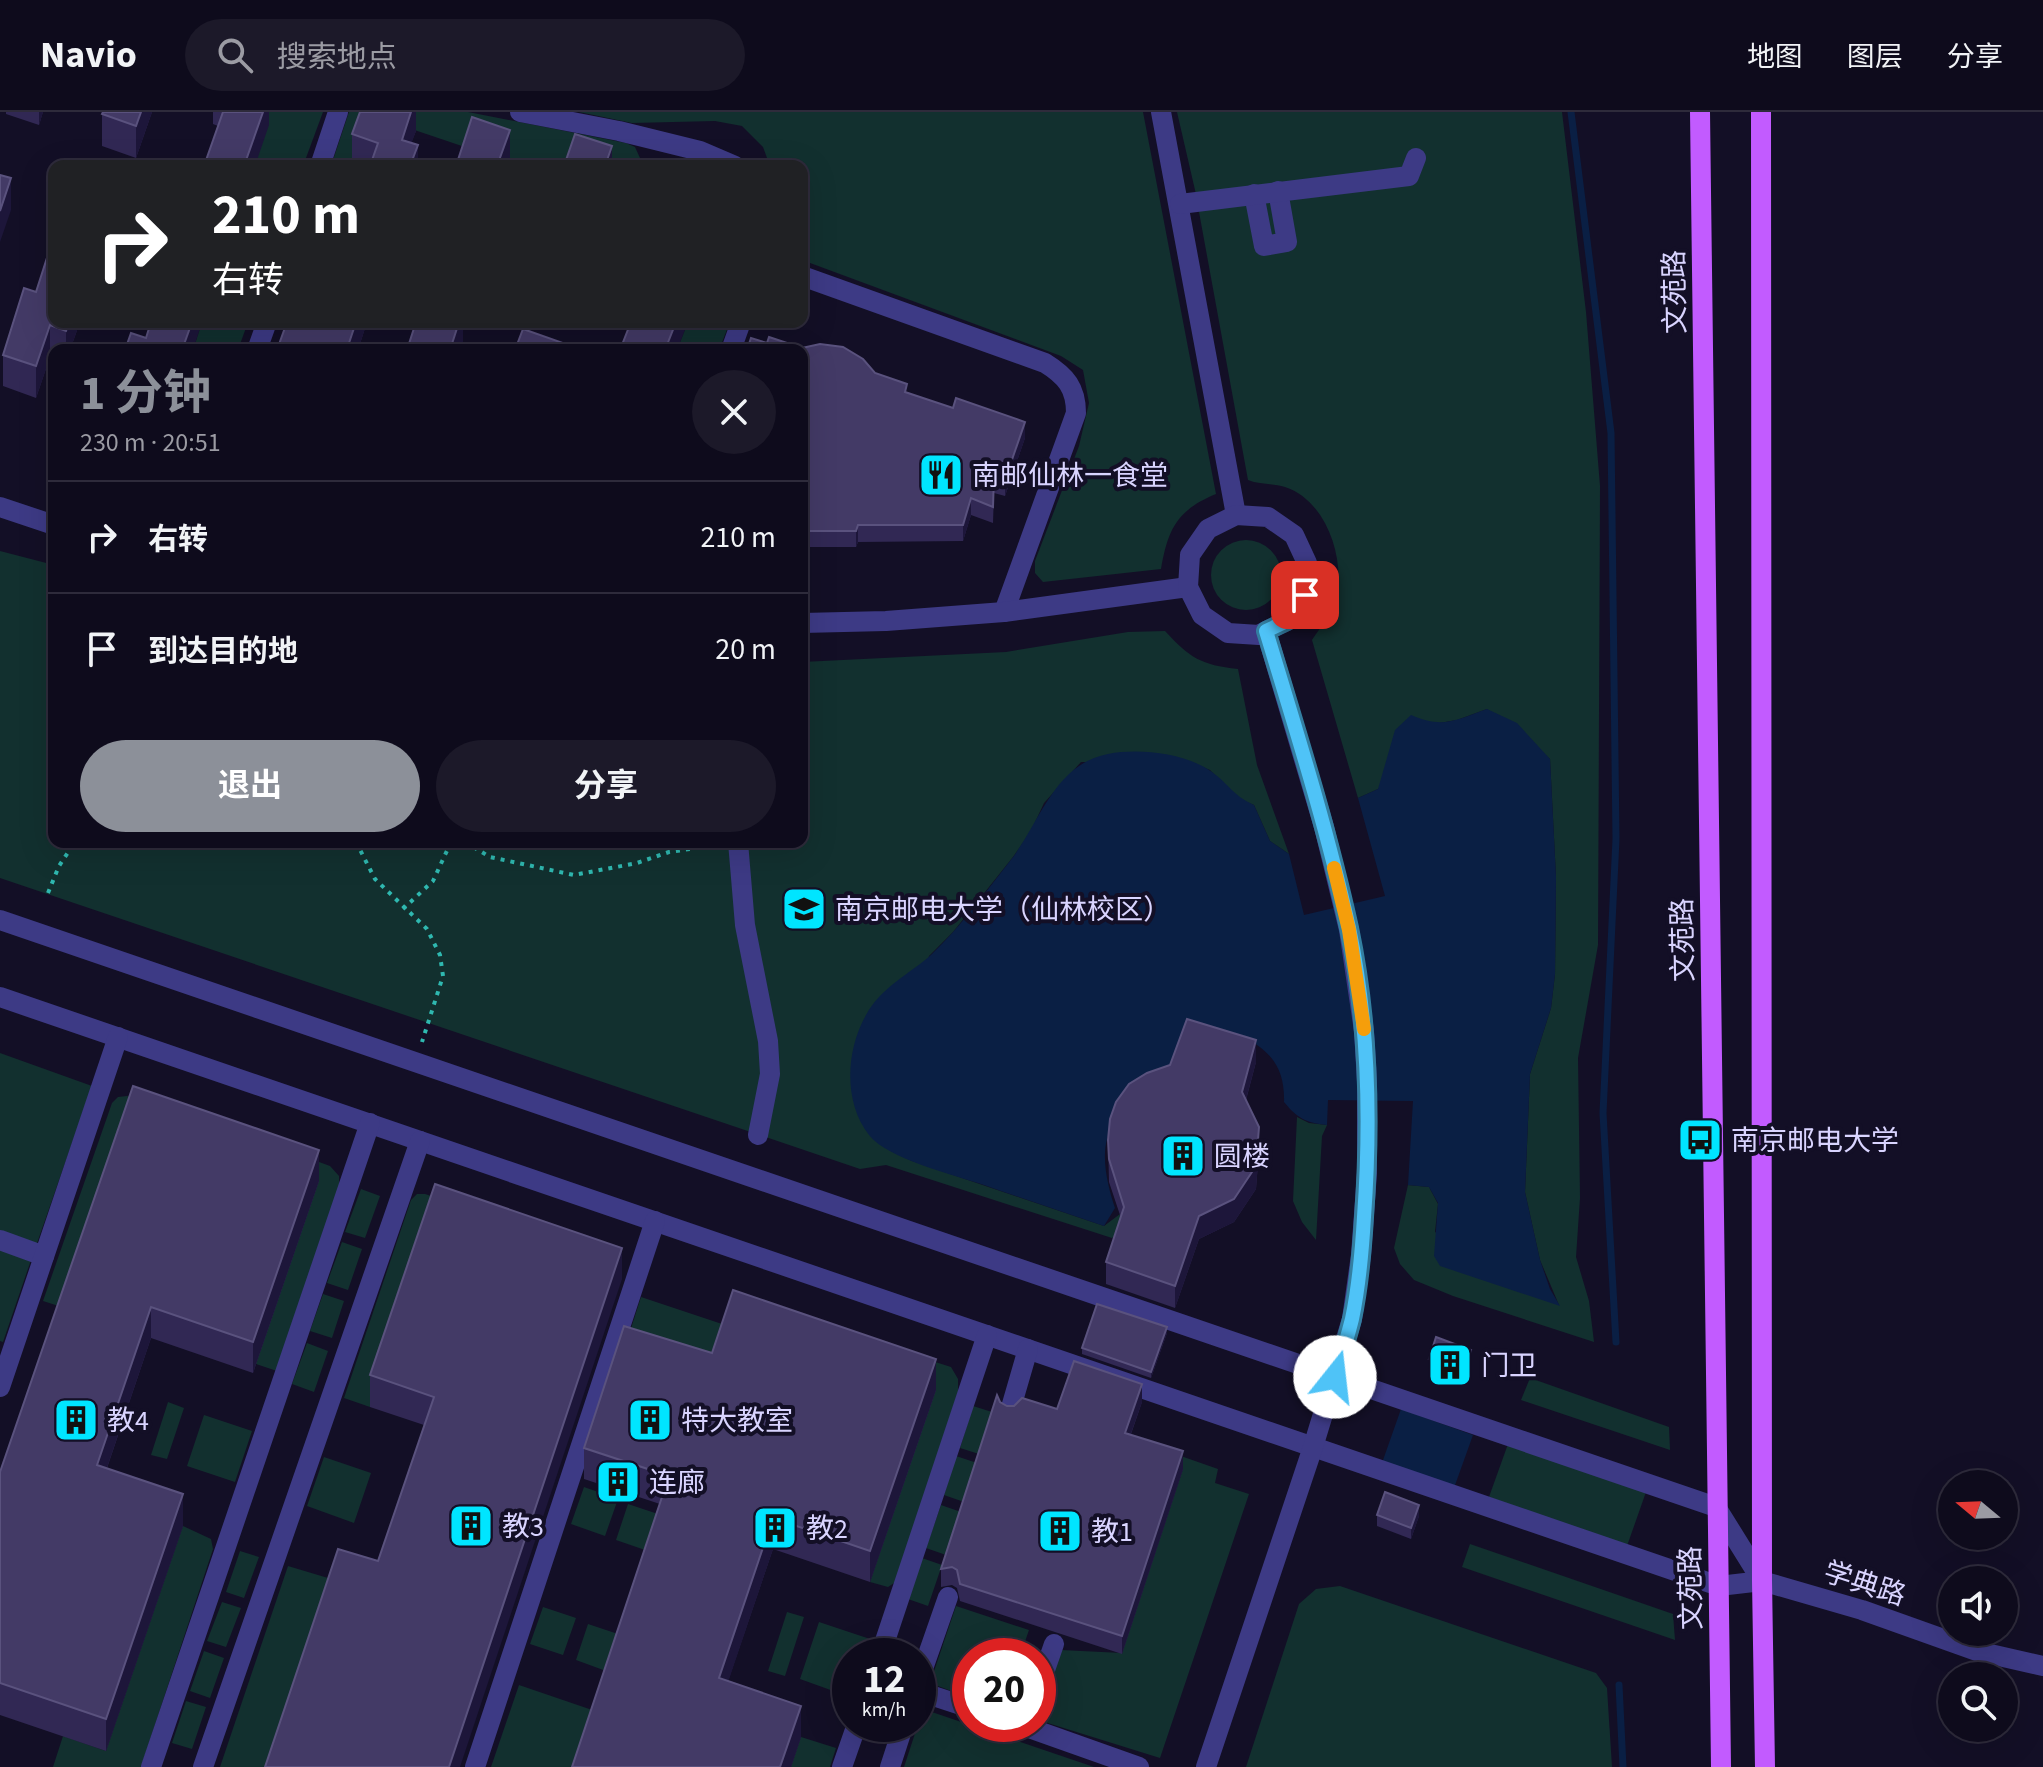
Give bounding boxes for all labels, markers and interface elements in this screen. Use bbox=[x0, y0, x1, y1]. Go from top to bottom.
search box bbox=[185, 19, 745, 91]
text: Navio bbox=[40, 28, 137, 82]
icon: search bbox=[213, 33, 257, 77]
text: 搜索地点 bbox=[277, 36, 397, 79]
text: 地图 bbox=[1747, 37, 1803, 77]
text: 图层 bbox=[1847, 37, 1903, 77]
text: 分享 bbox=[1947, 37, 2003, 77]
text: 210 m bbox=[212, 176, 360, 255]
icon: right bbox=[80, 192, 184, 296]
street label: 文苑路 bbox=[1654, 250, 1696, 334]
text: 右转 bbox=[212, 255, 284, 306]
text: 1 分钟 bbox=[80, 360, 211, 428]
button: close bbox=[692, 370, 776, 454]
text: 230 m · 20:51 bbox=[80, 424, 221, 461]
restaurant icon: 南邮仙林一食堂 bbox=[917, 451, 965, 499]
place label: 南邮仙林一食堂 bbox=[972, 456, 1168, 496]
icon: right bbox=[80, 515, 124, 559]
text: 210 m bbox=[700, 516, 776, 559]
text: 右转 bbox=[148, 518, 208, 561]
pin bbox=[1271, 561, 1339, 629]
icon: arrive bbox=[1283, 573, 1327, 617]
icon: arrive bbox=[80, 627, 124, 671]
text: 20 m bbox=[715, 628, 776, 671]
text: 到达目的地 bbox=[148, 630, 298, 673]
button: 退出 bbox=[80, 740, 420, 832]
button: 分享 bbox=[436, 740, 776, 832]
school or university icon: 南京邮电大学（仙林校区） bbox=[780, 885, 828, 933]
place label: 南京邮电大学（仙林校区） bbox=[835, 890, 1171, 930]
street label: 文苑路 bbox=[1662, 898, 1704, 982]
bus stop icon: 南京邮电大学 bbox=[1676, 1116, 1724, 1164]
place label: 南京邮电大学 bbox=[1731, 1121, 1899, 1161]
building icon: 圆楼 bbox=[1159, 1132, 1207, 1180]
place label: 圆楼 bbox=[1214, 1137, 1270, 1177]
position arrow bbox=[1293, 1335, 1377, 1419]
building icon: 门卫 bbox=[1426, 1341, 1474, 1389]
place label: 门卫 bbox=[1481, 1346, 1537, 1386]
building icon: 教4 bbox=[52, 1396, 100, 1444]
building icon: 特大教室 bbox=[626, 1396, 674, 1444]
place label: 教4 bbox=[107, 1401, 149, 1441]
place label: 特大教室 bbox=[681, 1401, 793, 1441]
building icon: 连廊 bbox=[594, 1458, 642, 1506]
place label: 连廊 bbox=[649, 1463, 705, 1503]
north arrow bbox=[1938, 1470, 2018, 1550]
map controls bbox=[1938, 1470, 2018, 1742]
building icon: 教3 bbox=[447, 1502, 495, 1550]
building icon: 教2 bbox=[751, 1504, 799, 1552]
place label: 教3 bbox=[502, 1507, 544, 1547]
building icon: 教1 bbox=[1036, 1507, 1084, 1555]
place label: 教2 bbox=[806, 1509, 848, 1549]
place label: 教1 bbox=[1091, 1512, 1133, 1552]
street label: 文苑路 bbox=[1670, 1546, 1712, 1630]
street label: 学典路 bbox=[1819, 1552, 1911, 1616]
button: sound bbox=[1938, 1566, 2018, 1646]
speed limit sign: 20 bbox=[952, 1638, 1056, 1742]
text: 12 bbox=[863, 1651, 905, 1708]
button: search bbox=[1938, 1662, 2018, 1742]
text: km/h bbox=[862, 1696, 906, 1724]

